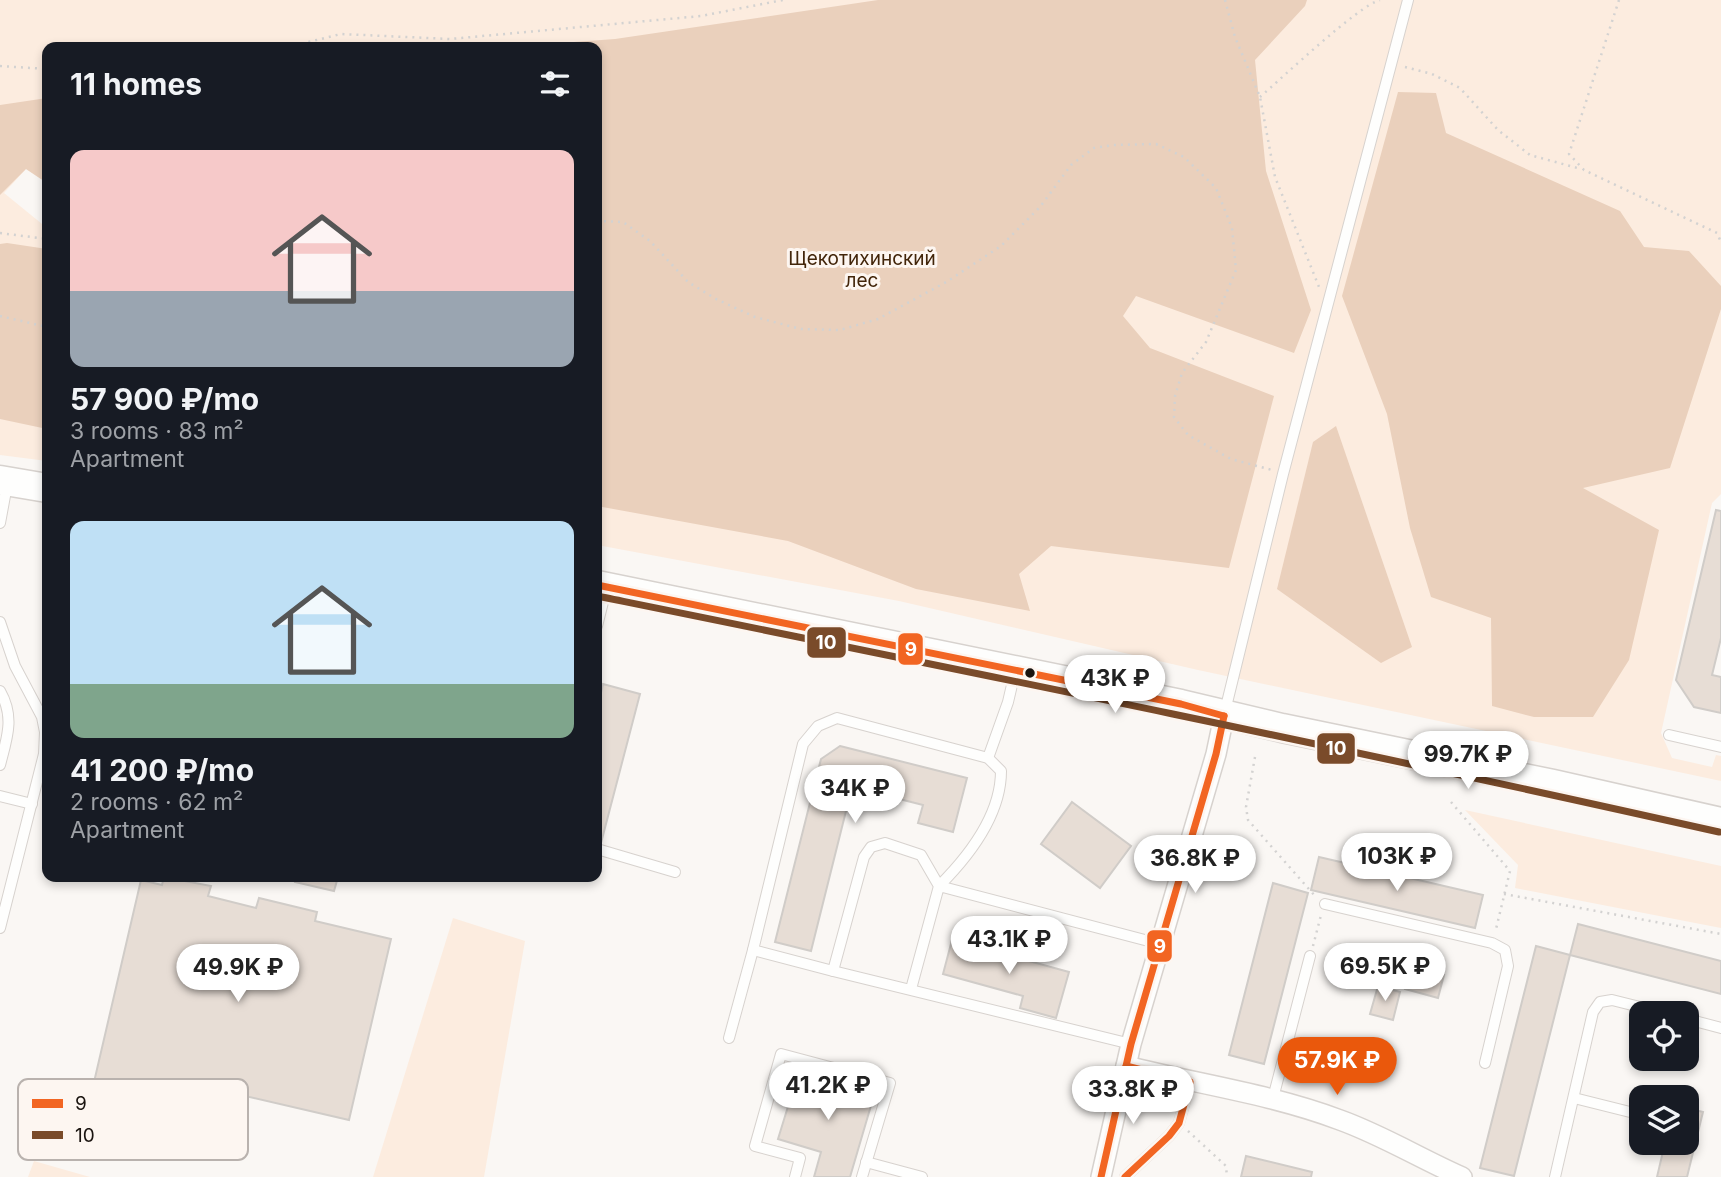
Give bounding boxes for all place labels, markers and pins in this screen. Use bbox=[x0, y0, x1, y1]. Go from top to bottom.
pin: 43K ₽ bbox=[1066, 656, 1164, 715]
unlabelled marker bbox=[1023, 666, 1037, 680]
pin: 99.7K ₽ bbox=[1403, 732, 1533, 791]
pin: 34K ₽ bbox=[806, 766, 904, 825]
pin: 103K ₽ bbox=[1340, 834, 1454, 893]
pin: 36.8K ₽ bbox=[1130, 836, 1260, 895]
pin: 43.1K ₽ bbox=[944, 916, 1074, 976]
pin: 49.9K ₽ bbox=[173, 944, 303, 1004]
pin: 69.5K ₽ bbox=[1320, 944, 1450, 1003]
pin: 57.9K ₽ bbox=[1272, 1038, 1402, 1097]
pin: 41.2K ₽ bbox=[763, 1062, 893, 1122]
pin: 33.8K ₽ bbox=[1068, 1066, 1198, 1126]

